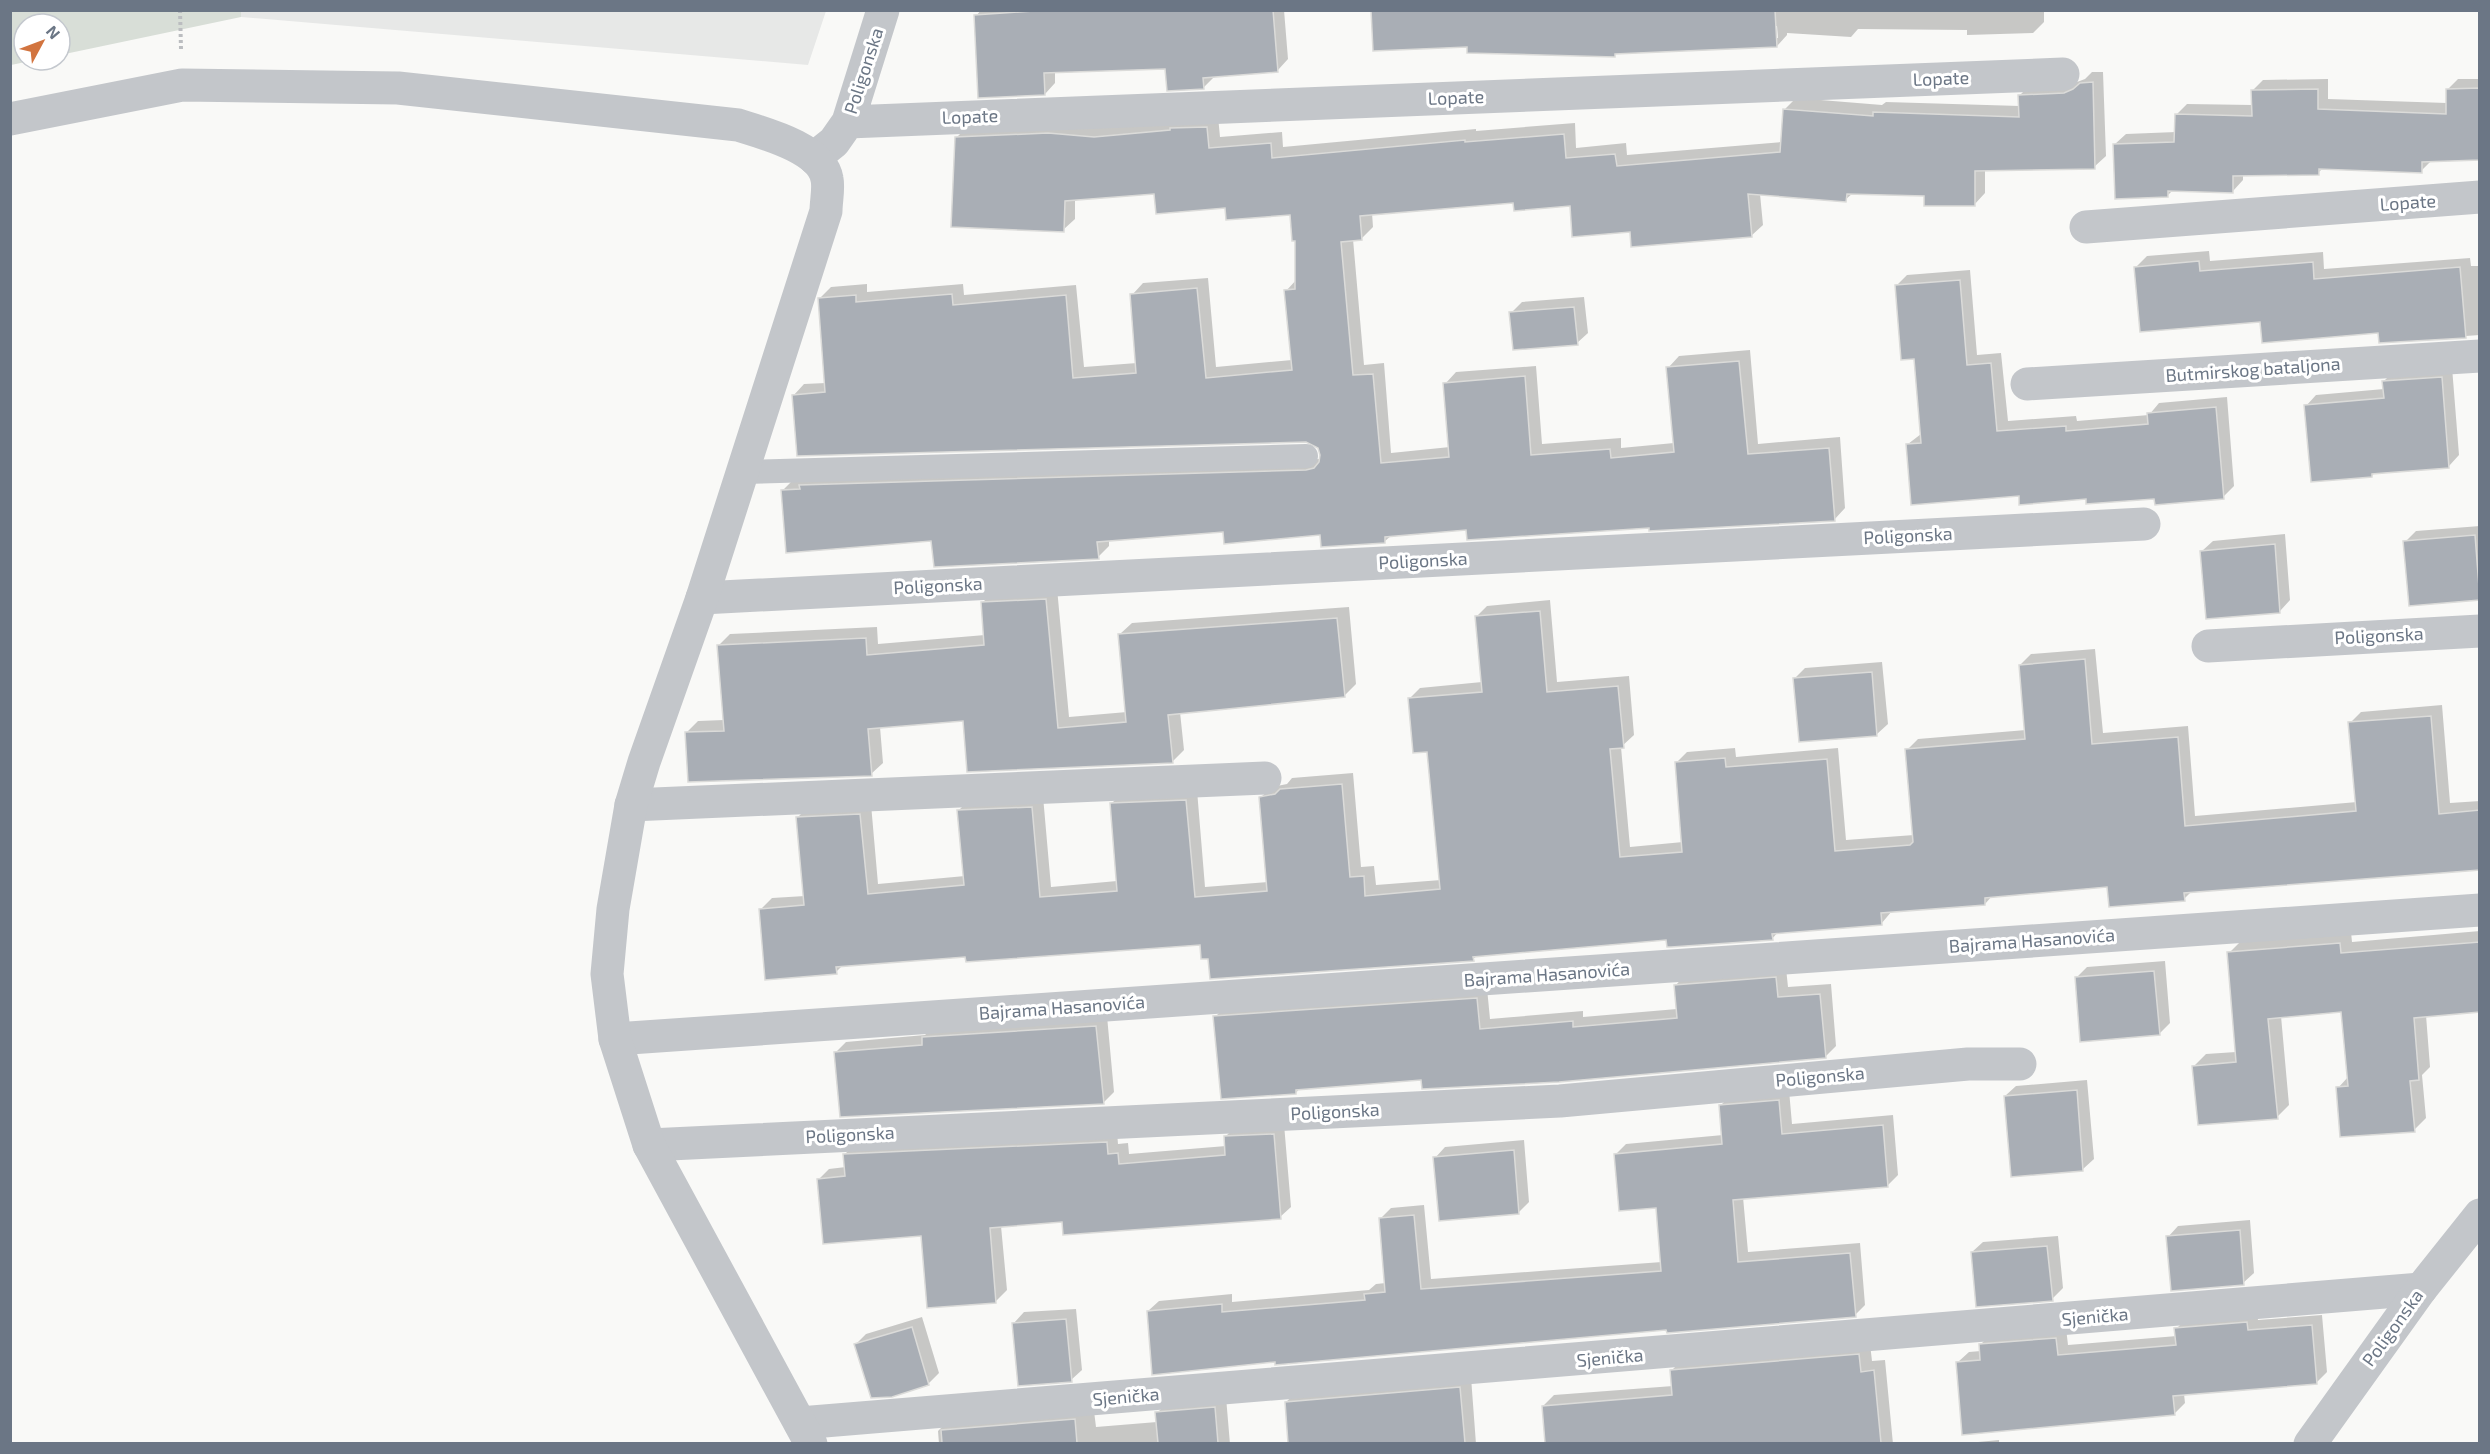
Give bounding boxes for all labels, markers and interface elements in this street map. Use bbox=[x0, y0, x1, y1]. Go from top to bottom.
north arrow bbox=[12, 12, 72, 72]
text: N bbox=[43, 21, 65, 42]
street label: Poligonska bbox=[839, 25, 887, 117]
street label: Lopate bbox=[1912, 66, 1969, 90]
street label: Lopate bbox=[1427, 85, 1484, 109]
street label: Lopate bbox=[941, 104, 998, 128]
street label: Lopate bbox=[2379, 189, 2437, 215]
street label: Butmirskog bataljona bbox=[2165, 352, 2341, 386]
street label: Poligonska bbox=[1863, 522, 1953, 548]
street label: Poligonska bbox=[1378, 547, 1468, 573]
street label: Poligonska bbox=[893, 572, 983, 598]
street label: Poligonska bbox=[2334, 622, 2424, 648]
street label: Bajrama Hasanovića bbox=[1948, 923, 2116, 957]
street label: Bajrama Hasanovića bbox=[1463, 957, 1631, 991]
street label: Bajrama Hasanovića bbox=[978, 990, 1146, 1024]
street label: Poligonska bbox=[1774, 1061, 1865, 1091]
street label: Poligonska bbox=[1290, 1098, 1380, 1124]
street label: Poligonska bbox=[805, 1121, 895, 1147]
street label: Poligonska bbox=[2357, 1285, 2427, 1370]
street label: Sjenička bbox=[2061, 1302, 2129, 1330]
street label: Sjenička bbox=[1576, 1343, 1644, 1371]
street label: Sjenička bbox=[1092, 1382, 1160, 1410]

